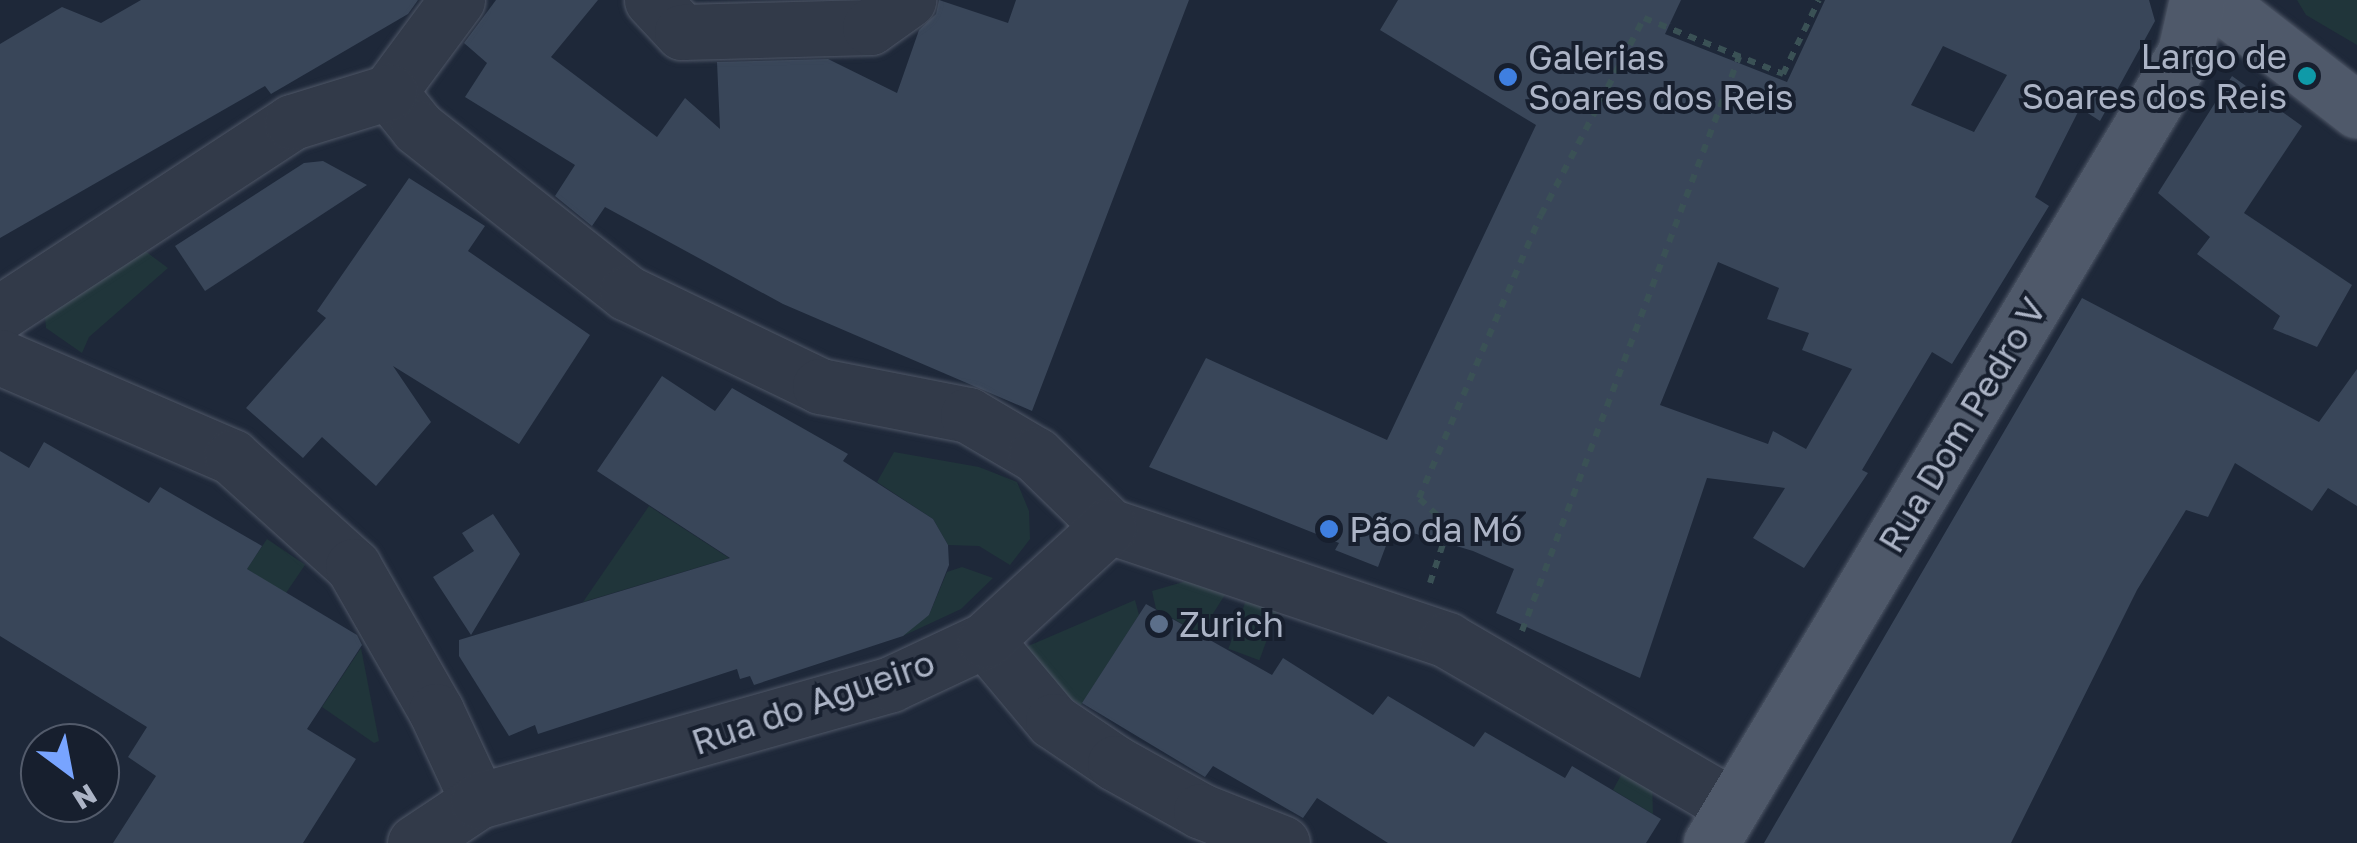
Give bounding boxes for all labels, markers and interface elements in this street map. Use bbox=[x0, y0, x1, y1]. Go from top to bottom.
place label: Largo de Soares dos Reis bbox=[2021, 35, 2287, 117]
place label: Galerias Soares dos Reis bbox=[1528, 36, 1794, 118]
marker: Largo de Soares dos Reis bbox=[2296, 65, 2318, 87]
marker: Galerias Soares dos Reis bbox=[1497, 66, 1519, 88]
street label: Rua Dom Pedro V bbox=[1870, 290, 2054, 560]
place label: Pão da Mó bbox=[1349, 508, 1522, 550]
marker: Pão da Mó bbox=[1318, 518, 1340, 540]
place label: Zurich bbox=[1179, 603, 1284, 645]
marker: Zurich bbox=[1148, 613, 1170, 635]
street label: Rua do Agueiro bbox=[686, 641, 940, 763]
north arrow bbox=[20, 723, 120, 823]
text: N bbox=[67, 778, 103, 817]

